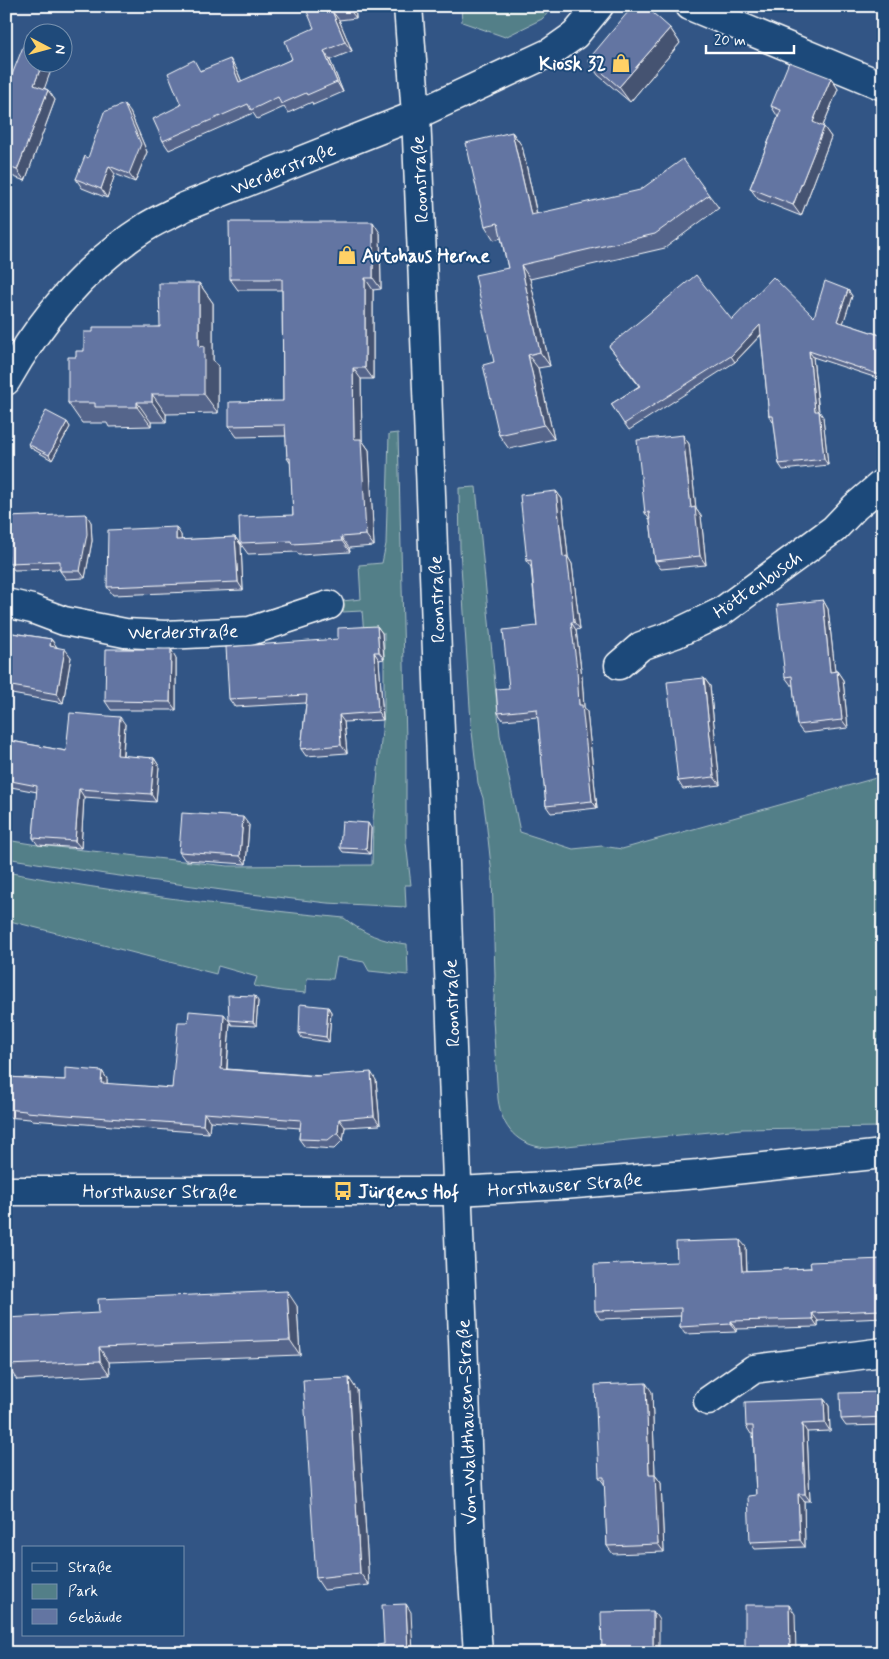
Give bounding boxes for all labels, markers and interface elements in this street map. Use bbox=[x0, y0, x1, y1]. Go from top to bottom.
north arrow bbox=[22, 22, 72, 72]
scale bar bbox=[706, 22, 794, 54]
text: 20 m bbox=[714, 31, 746, 51]
text: N bbox=[50, 44, 69, 55]
place label: Kiosk 32 bbox=[539, 52, 606, 77]
shop icon: Kiosk 32 bbox=[610, 52, 632, 74]
street label: Roonstraße bbox=[406, 134, 435, 223]
street label: Werderstraße bbox=[228, 137, 339, 202]
shop icon: Autohaus Herne bbox=[336, 244, 358, 266]
place label: Autohaus Herne bbox=[362, 244, 491, 269]
street label: Höttenbusch bbox=[708, 545, 807, 625]
street label: Roonstraße bbox=[423, 555, 452, 643]
street label: Werderstraße bbox=[128, 619, 238, 646]
street label: Roonstraße bbox=[438, 959, 467, 1047]
street label: Horsthauser Straße bbox=[487, 1168, 643, 1203]
street label: Horsthauser Straße bbox=[82, 1180, 238, 1205]
bus stop icon: Jürgens Hof bbox=[332, 1180, 354, 1202]
place label: Jürgens Hof bbox=[358, 1180, 459, 1208]
street label: Von-Waldthausen-Straße bbox=[451, 1319, 484, 1525]
legend bbox=[22, 1546, 185, 1636]
text: Straße bbox=[68, 1558, 112, 1578]
text: Park bbox=[68, 1582, 98, 1602]
text: Gebäude bbox=[68, 1608, 122, 1628]

